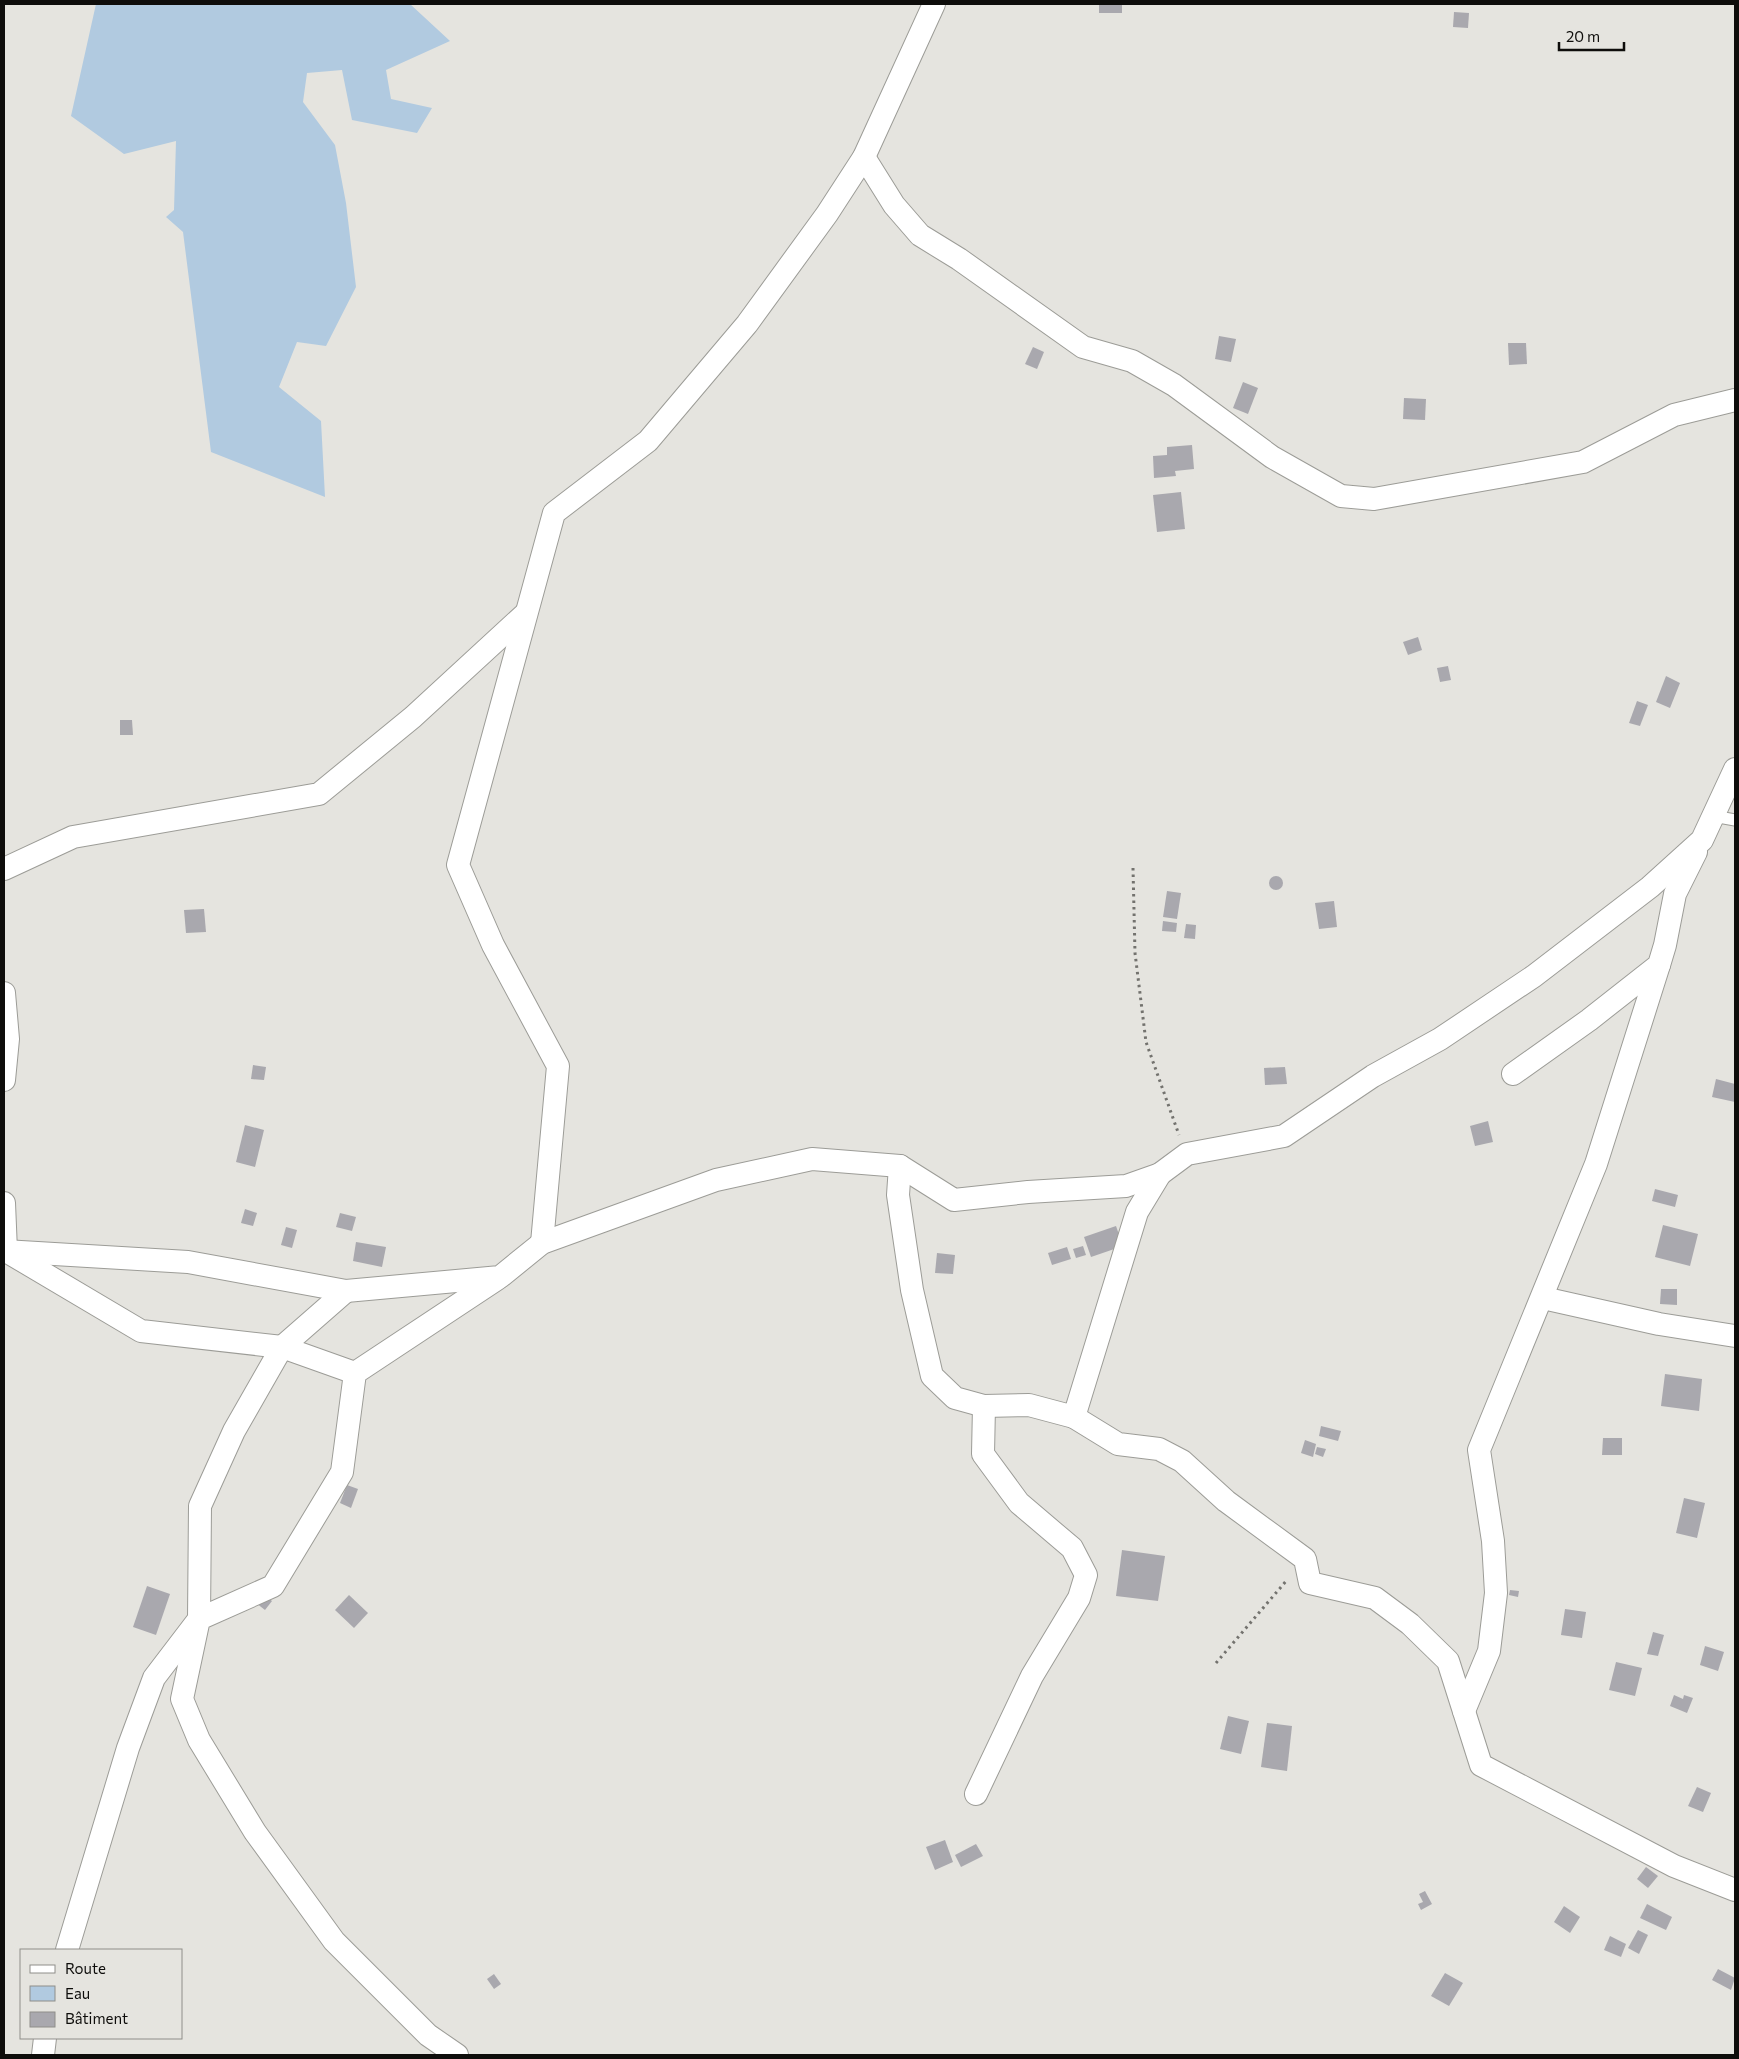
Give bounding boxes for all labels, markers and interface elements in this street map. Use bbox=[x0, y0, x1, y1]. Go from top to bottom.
scale bar bbox=[1559, 20, 1624, 52]
text: 20 m bbox=[1566, 27, 1600, 45]
legend bbox=[20, 1949, 182, 2039]
text: Route bbox=[65, 1959, 106, 1977]
text: Eau bbox=[65, 1984, 90, 2002]
text: Bâtiment bbox=[65, 2009, 128, 2027]

